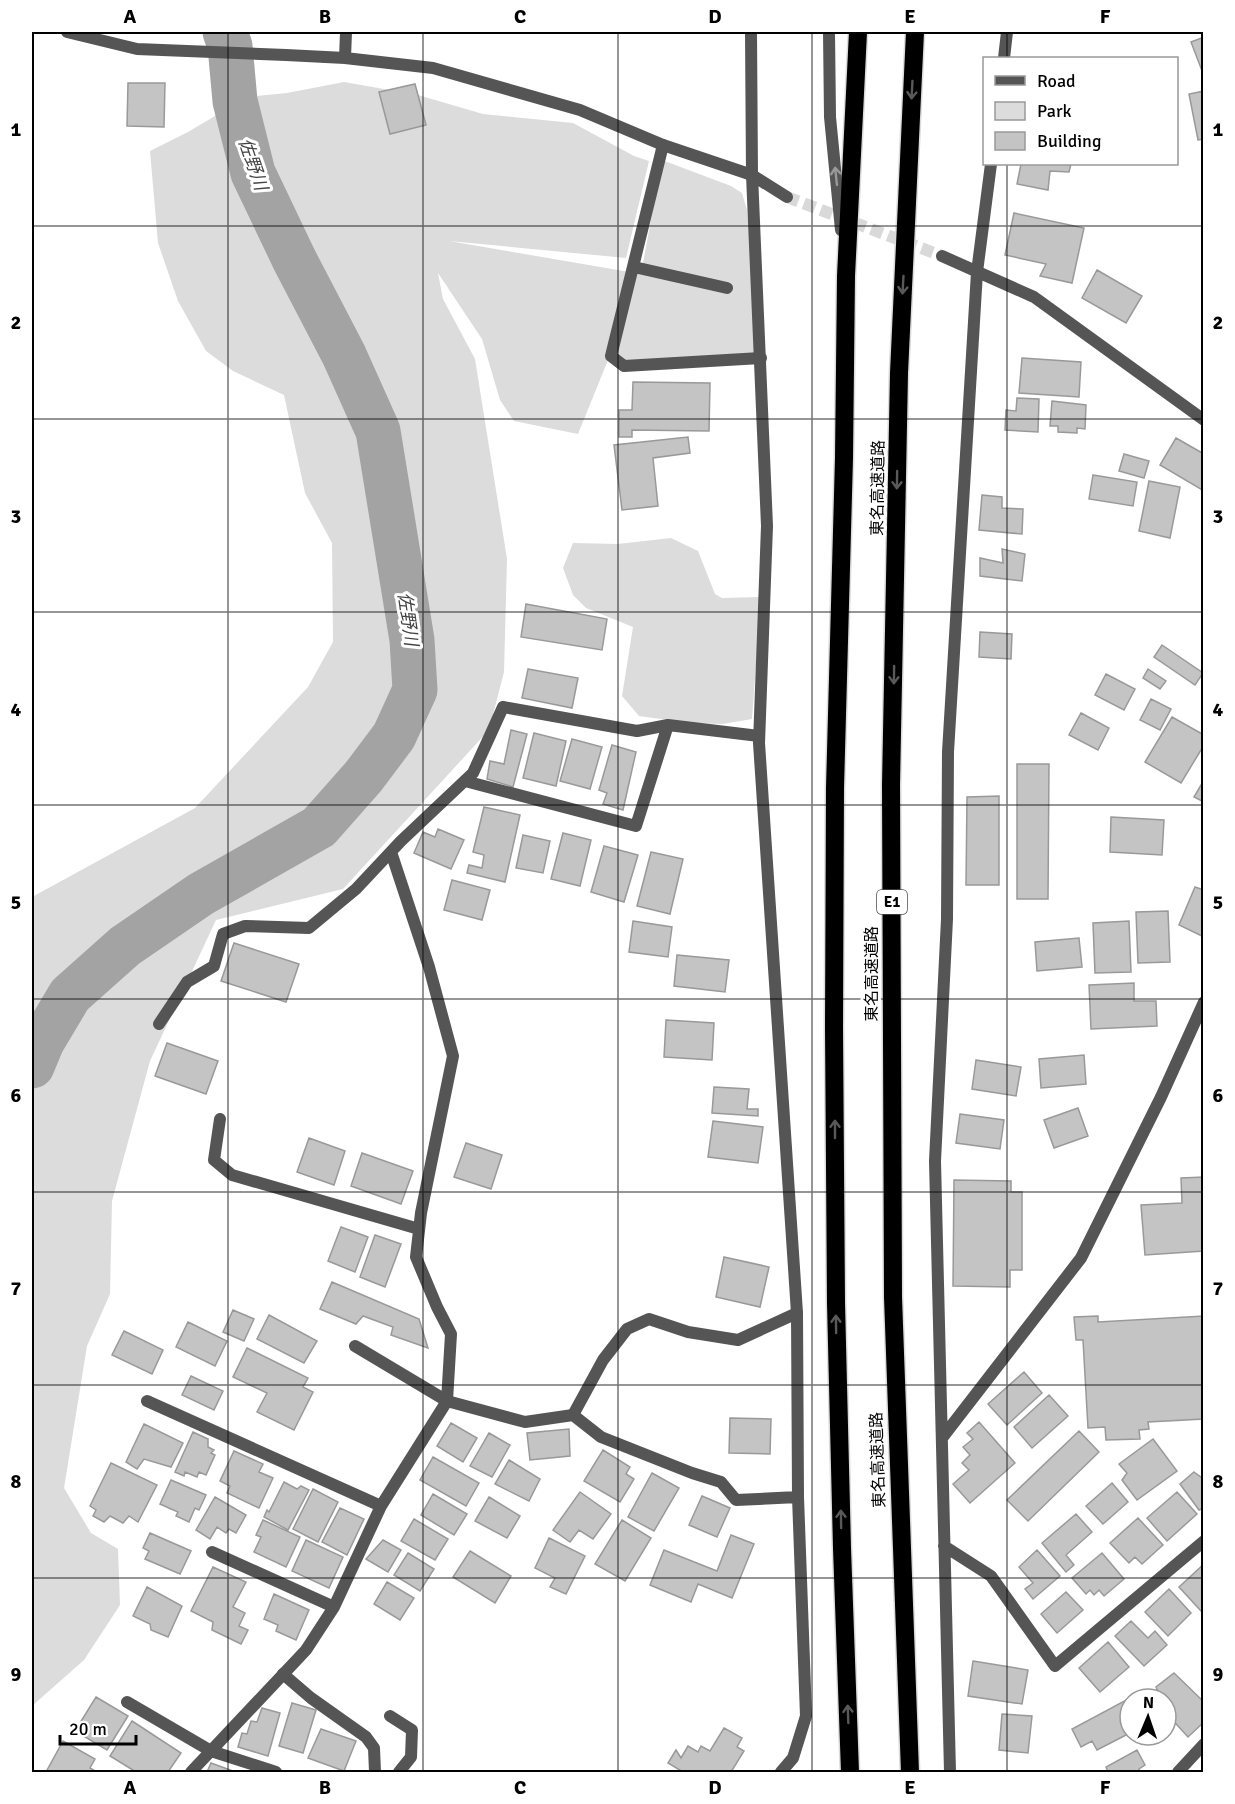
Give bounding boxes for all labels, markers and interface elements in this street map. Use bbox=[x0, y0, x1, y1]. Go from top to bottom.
text: A bbox=[124, 4, 137, 29]
text: B bbox=[319, 4, 331, 29]
text: C bbox=[514, 4, 526, 29]
text: D bbox=[708, 4, 722, 29]
text: E bbox=[904, 4, 916, 29]
text: F bbox=[1100, 4, 1111, 29]
legend bbox=[983, 57, 1178, 165]
text: Road bbox=[1037, 70, 1076, 92]
one-way arrow bbox=[907, 79, 918, 99]
text: Park bbox=[1037, 100, 1072, 122]
text: 1 bbox=[11, 117, 22, 142]
text: 1 bbox=[1213, 117, 1224, 142]
text: Building bbox=[1037, 130, 1101, 152]
water label: 佐野川 bbox=[234, 135, 273, 195]
one-way arrow bbox=[830, 167, 841, 187]
one-way arrow bbox=[898, 274, 909, 294]
text: 2 bbox=[11, 310, 21, 335]
text: 2 bbox=[1213, 310, 1223, 335]
street label: 東名高速道路 bbox=[867, 440, 889, 536]
one-way arrow bbox=[891, 469, 903, 489]
text: 3 bbox=[11, 504, 21, 529]
text: 3 bbox=[1213, 504, 1223, 529]
water label: 佐野川 bbox=[393, 591, 423, 649]
one-way arrow bbox=[888, 664, 899, 684]
text: 4 bbox=[11, 697, 22, 722]
text: 4 bbox=[1213, 697, 1224, 722]
text: 5 bbox=[11, 890, 21, 915]
road number: E1 bbox=[877, 890, 907, 914]
text: 5 bbox=[1213, 890, 1223, 915]
street label: 東名高速道路 bbox=[862, 926, 882, 1022]
text: 6 bbox=[11, 1083, 22, 1108]
text: 6 bbox=[1213, 1083, 1224, 1108]
one-way arrow bbox=[829, 1120, 841, 1140]
text: 7 bbox=[11, 1276, 22, 1301]
text: 7 bbox=[1213, 1276, 1224, 1301]
one-way arrow bbox=[831, 1315, 842, 1335]
street label: 東名高速道路 bbox=[866, 1412, 890, 1508]
text: 8 bbox=[11, 1469, 22, 1494]
text: 8 bbox=[1213, 1469, 1224, 1494]
one-way arrow bbox=[836, 1510, 847, 1530]
text: 9 bbox=[11, 1662, 22, 1687]
text: 9 bbox=[1213, 1662, 1224, 1687]
north arrow bbox=[1118, 1687, 1178, 1747]
text: N bbox=[1143, 1693, 1154, 1713]
one-way arrow bbox=[842, 1705, 853, 1725]
scale bar bbox=[60, 1708, 136, 1746]
text: 20 m bbox=[69, 1718, 107, 1740]
text: A bbox=[124, 1775, 137, 1800]
text: B bbox=[319, 1775, 331, 1800]
text: C bbox=[514, 1775, 526, 1800]
text: D bbox=[708, 1775, 722, 1800]
text: E bbox=[904, 1775, 916, 1800]
text: F bbox=[1100, 1775, 1111, 1800]

